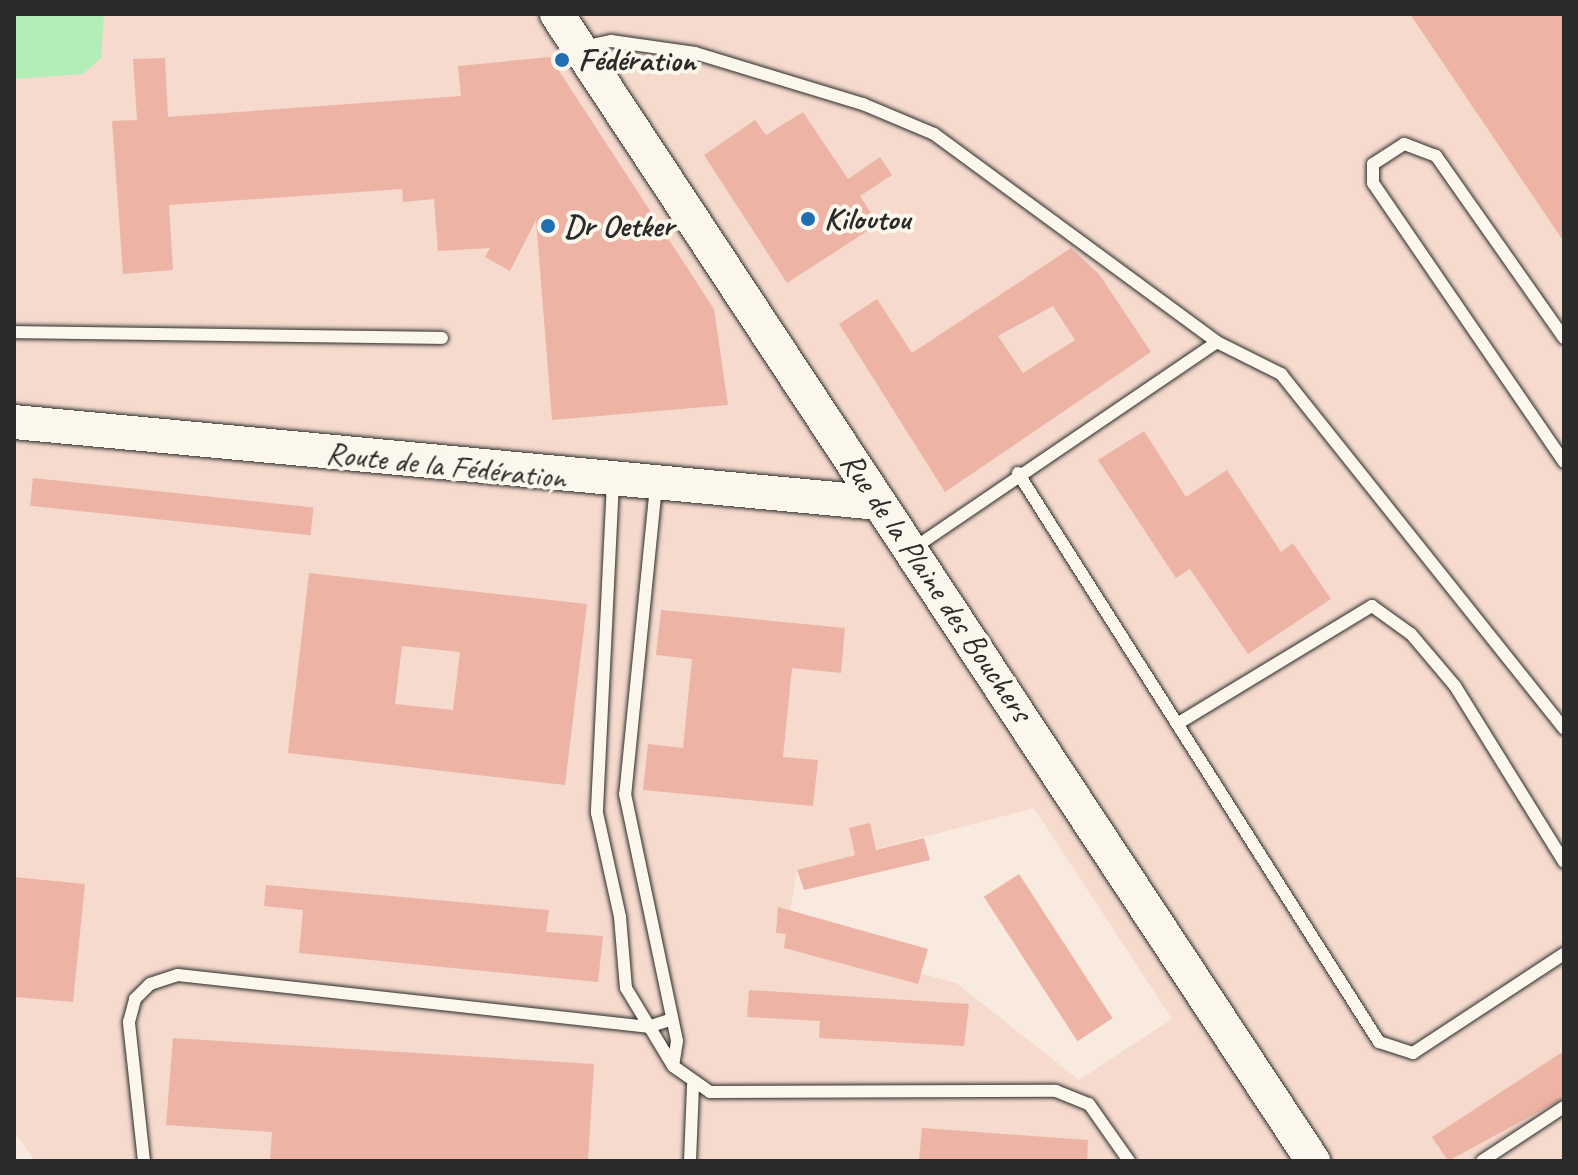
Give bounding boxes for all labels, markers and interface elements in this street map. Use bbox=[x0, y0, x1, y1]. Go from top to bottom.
place label: Fédération bbox=[578, 41, 695, 79]
marker: Fédération bbox=[553, 51, 571, 69]
place label: Kiloutou bbox=[824, 200, 910, 238]
place label: Dr Oetker bbox=[564, 207, 674, 245]
marker: Kiloutou bbox=[799, 210, 817, 228]
marker: Dr Oetker bbox=[539, 217, 557, 235]
street label: Route de la Fédération bbox=[324, 434, 568, 498]
street label: Rue de la Plaine des Bouchers bbox=[831, 445, 1041, 729]

